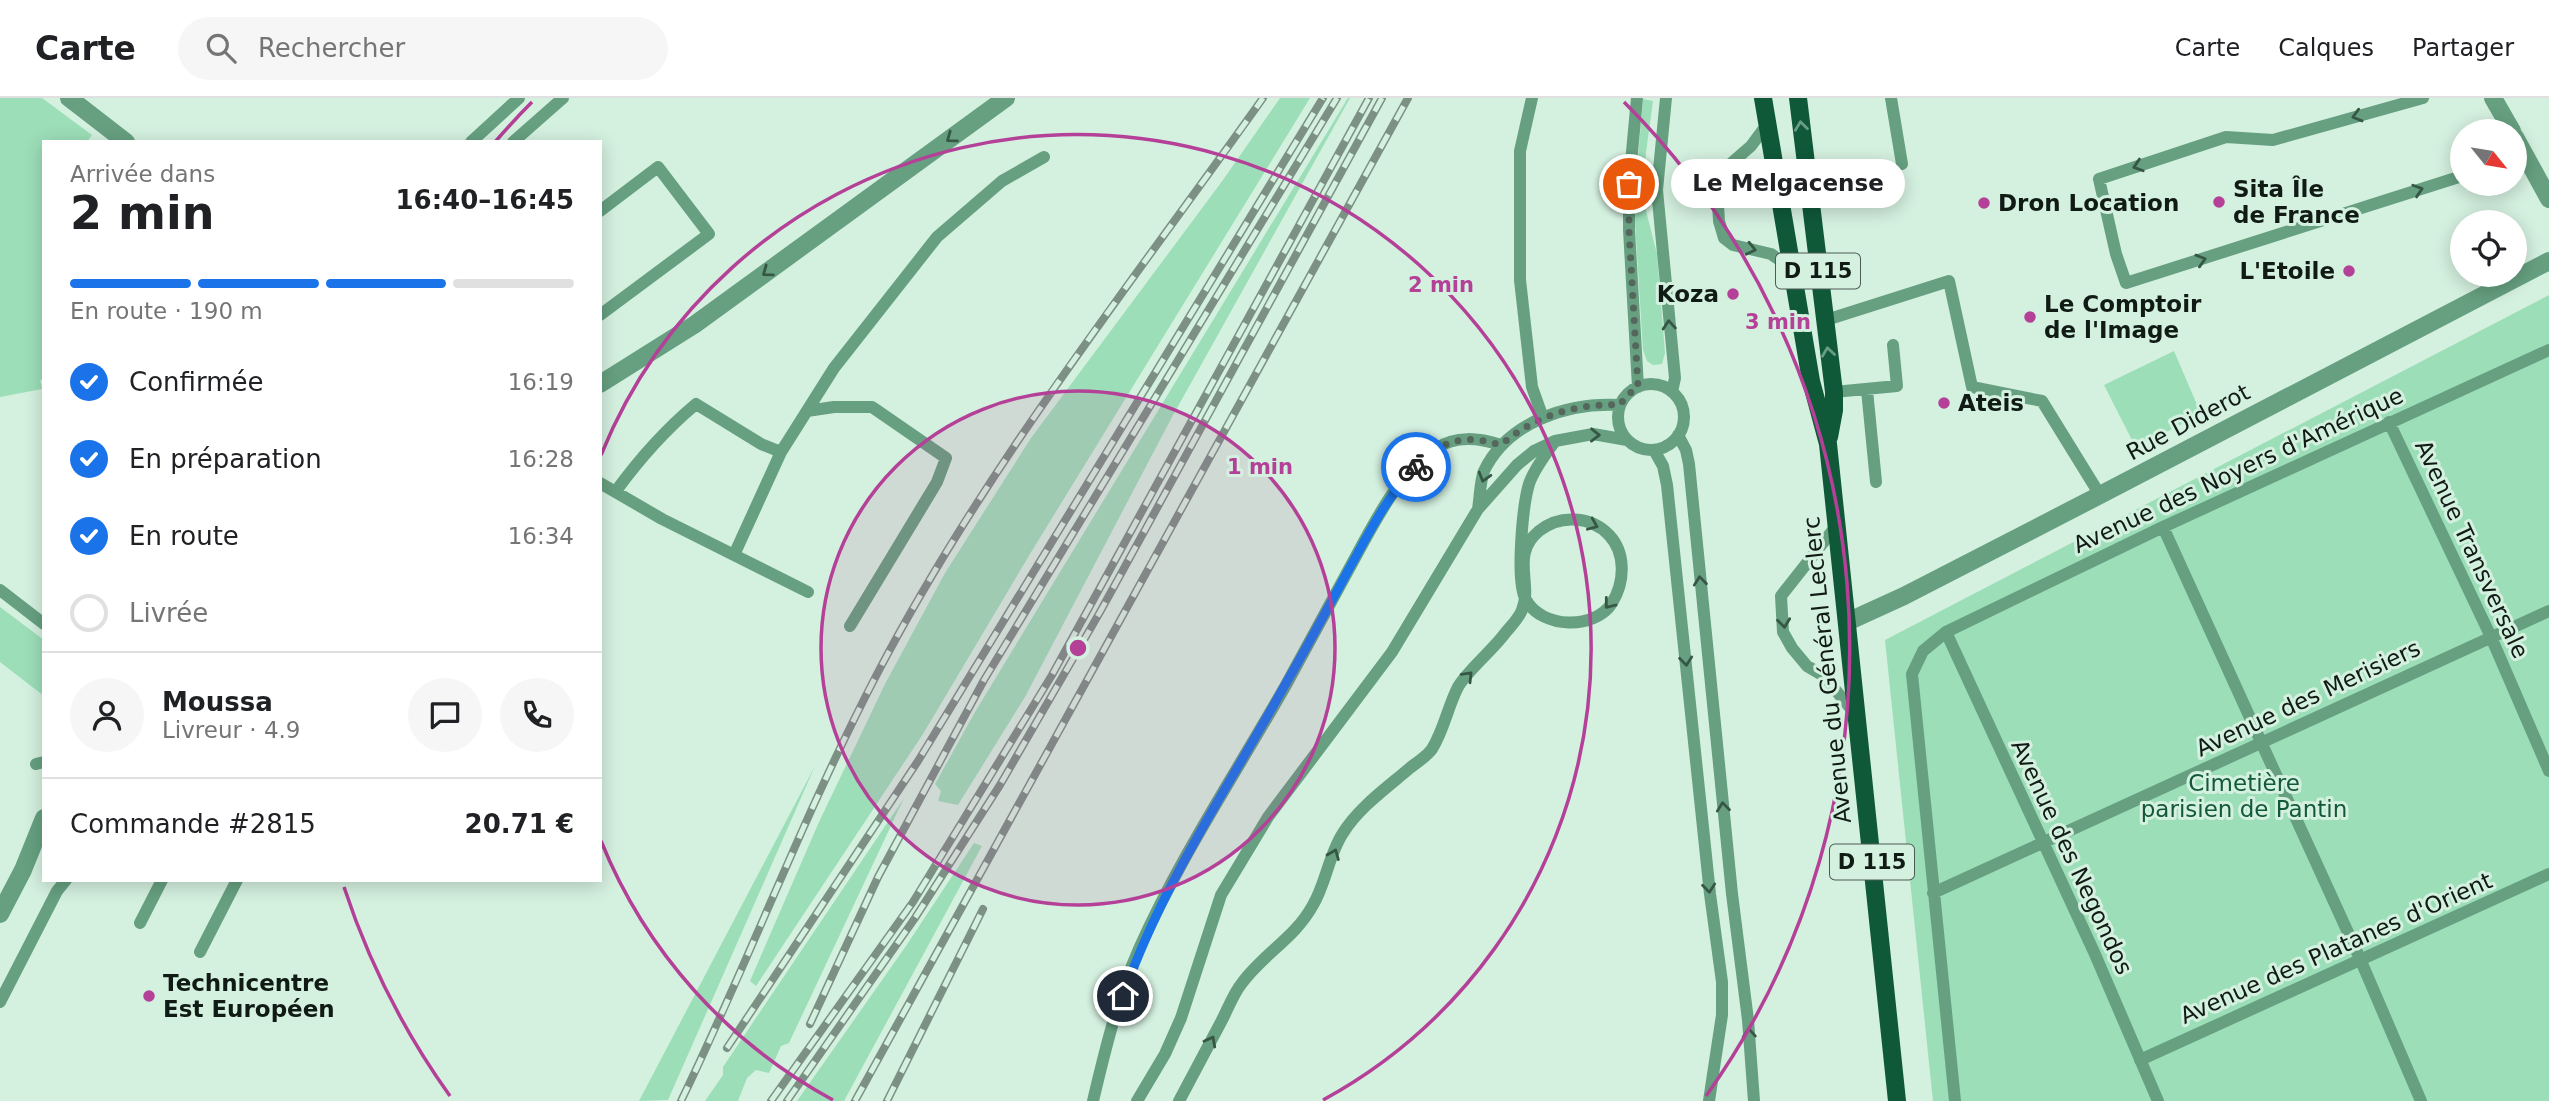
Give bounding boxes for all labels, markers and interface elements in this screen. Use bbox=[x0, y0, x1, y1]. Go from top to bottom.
search box bbox=[178, 17, 668, 80]
text: Carte bbox=[35, 29, 136, 68]
icon: search bbox=[202, 29, 240, 67]
text: Rechercher bbox=[258, 33, 405, 63]
text: Carte bbox=[2175, 34, 2240, 62]
text: Calques bbox=[2278, 34, 2374, 62]
text: Partager bbox=[2412, 34, 2514, 62]
one-way arrow bbox=[2351, 108, 2363, 123]
north arrow bbox=[2450, 119, 2527, 196]
map controls bbox=[2450, 119, 2527, 287]
one-way arrow bbox=[1794, 120, 1809, 132]
one-way arrow bbox=[946, 130, 959, 142]
pin bbox=[1599, 154, 1659, 214]
one-way arrow bbox=[2132, 158, 2144, 172]
callout: Le Melgacense bbox=[1671, 160, 1906, 208]
text: Arrivée dans bbox=[70, 161, 215, 187]
icon: bag bbox=[1610, 165, 1648, 203]
text: Le Melgacense bbox=[1692, 170, 1884, 196]
place label: Sita Île de France bbox=[2233, 175, 2360, 228]
one-way arrow bbox=[2411, 184, 2424, 198]
text: 16:40–16:45 bbox=[395, 185, 574, 215]
text: 2 min bbox=[70, 186, 214, 240]
place label: Dron Location bbox=[1998, 190, 2179, 216]
marker: Sita Île de France bbox=[2211, 194, 2227, 210]
marker: Dron Location bbox=[1976, 195, 1992, 211]
button: locate bbox=[2450, 210, 2527, 287]
one-way arrow bbox=[1745, 241, 1757, 255]
one-way arrow bbox=[2195, 253, 2207, 268]
road number: D 115 bbox=[1776, 254, 1860, 288]
place label: L'Etoile bbox=[2239, 258, 2335, 284]
marker: L'Etoile bbox=[2341, 263, 2357, 279]
one-way arrow bbox=[762, 264, 775, 276]
text: 2 min bbox=[1408, 273, 1474, 297]
place label: Koza bbox=[1657, 281, 1719, 307]
marker: Koza bbox=[1725, 286, 1741, 302]
place label: Le Comptoir de l'Image bbox=[2044, 291, 2202, 343]
text: En route · 190 m bbox=[70, 298, 263, 324]
marker: Le Comptoir de l'Image bbox=[2022, 309, 2038, 325]
text: 3 min bbox=[1745, 310, 1811, 334]
one-way arrow bbox=[1662, 319, 1677, 331]
one-way arrow bbox=[1821, 346, 1836, 358]
icon: check bbox=[70, 363, 108, 401]
text: Confirmée bbox=[129, 367, 263, 397]
text: 16:19 bbox=[508, 369, 574, 395]
street label: Rue Diderot bbox=[2122, 379, 2254, 465]
street label: Avenue des Noyers d'Amérique bbox=[2069, 382, 2407, 558]
place label: Ateis bbox=[1958, 390, 2024, 416]
marker: Ateis bbox=[1936, 395, 1952, 411]
one-way arrow bbox=[1590, 428, 1601, 443]
courier bbox=[1381, 432, 1451, 502]
street label: Avenue Transversale bbox=[2410, 436, 2534, 662]
icon: check bbox=[70, 440, 108, 478]
text: En préparation bbox=[129, 444, 322, 474]
text: 16:28 bbox=[508, 446, 574, 472]
icon: bike bbox=[1397, 448, 1435, 486]
text: 1 min bbox=[1227, 455, 1293, 479]
one-way arrow bbox=[1478, 471, 1493, 483]
street label: Avenue du Général Leclerc bbox=[1798, 515, 1856, 825]
icon: check bbox=[70, 517, 108, 555]
one-way arrow bbox=[1586, 517, 1598, 531]
text: En route bbox=[129, 521, 239, 551]
text: 16:34 bbox=[508, 523, 574, 549]
one-way arrow bbox=[1693, 575, 1708, 586]
one-way arrow bbox=[1605, 596, 1617, 608]
text: Livrée bbox=[129, 598, 208, 628]
one-way arrow bbox=[1776, 617, 1791, 629]
street label: Avenue des Merisiers bbox=[2192, 635, 2424, 761]
centre of rings bbox=[1066, 636, 1090, 660]
one-way arrow bbox=[1678, 656, 1693, 667]
one-way arrow bbox=[1460, 671, 1473, 684]
button: person bbox=[70, 678, 144, 752]
button: chat bbox=[408, 678, 482, 752]
button: phone bbox=[500, 678, 574, 752]
text: Moussa bbox=[162, 687, 273, 717]
text: Livreur · 4.9 bbox=[162, 717, 300, 743]
street label: Avenue des Negondos bbox=[2006, 735, 2138, 979]
park label: Cimetière parisien de Pantin bbox=[2141, 770, 2347, 822]
one-way arrow bbox=[1716, 801, 1731, 812]
text: Commande #2815 bbox=[70, 809, 316, 839]
text: 20.71 € bbox=[465, 809, 574, 839]
road number: D 115 bbox=[1830, 844, 1914, 880]
one-way arrow bbox=[1326, 848, 1340, 860]
street label: Avenue des Platanes d'Orient bbox=[2176, 867, 2496, 1029]
one-way arrow bbox=[1702, 882, 1717, 894]
pin bbox=[1093, 966, 1153, 1026]
place label: Technicentre Est Européen bbox=[163, 970, 335, 1022]
icon: home bbox=[1104, 977, 1142, 1015]
marker: Technicentre Est Européen bbox=[141, 988, 157, 1004]
one-way arrow bbox=[1742, 1027, 1757, 1038]
one-way arrow bbox=[1203, 1036, 1216, 1048]

